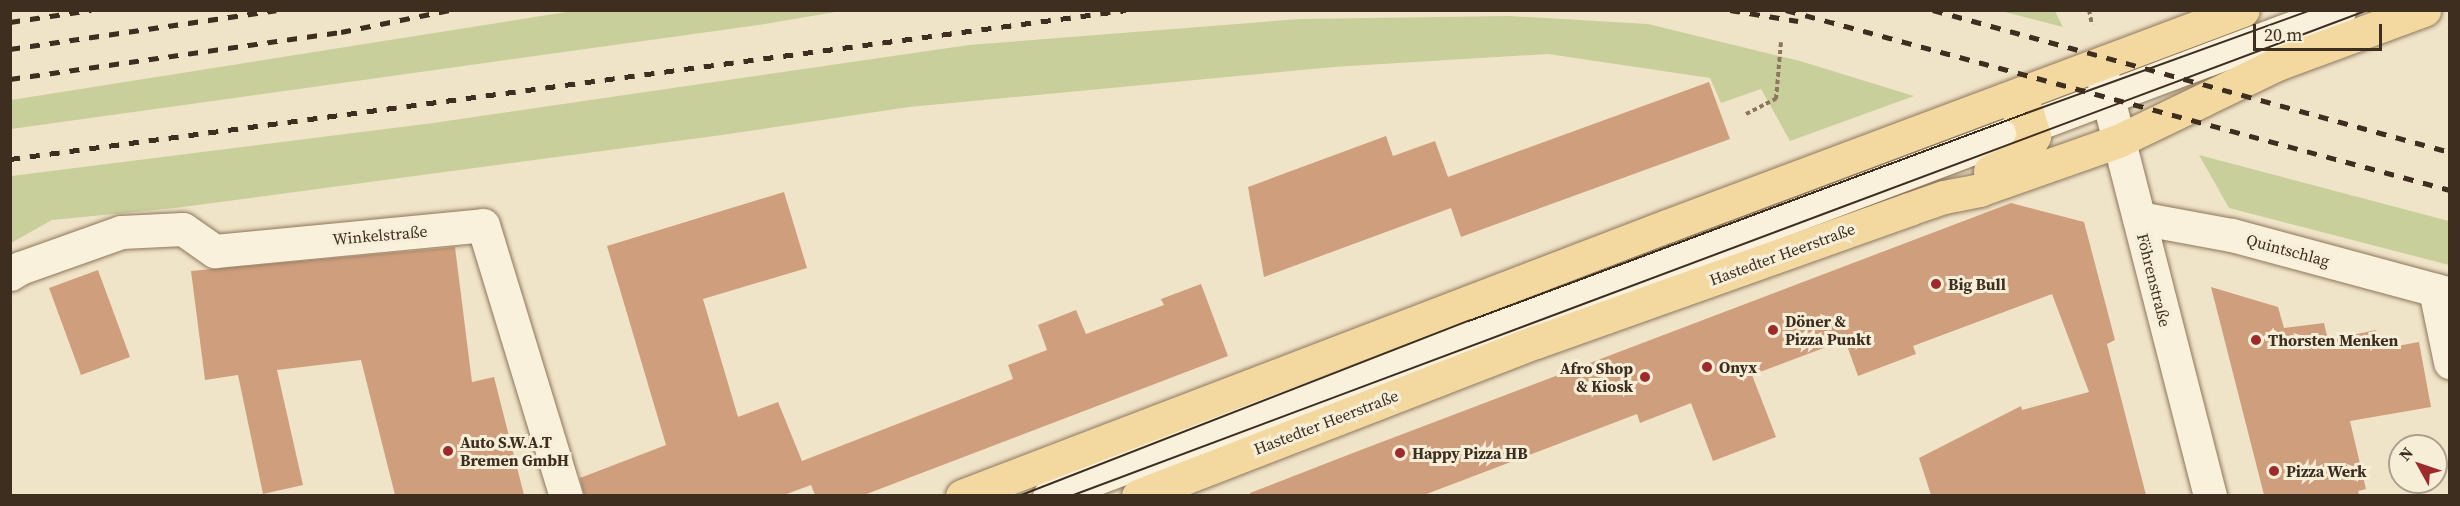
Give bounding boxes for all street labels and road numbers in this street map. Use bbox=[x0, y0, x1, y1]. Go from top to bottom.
street label: Hastedter Heerstraße bbox=[1707, 219, 1857, 289]
street label: Winkelstraße bbox=[332, 221, 428, 249]
street label: Quintschlag bbox=[2244, 230, 2332, 270]
street label: Föhrenstraße bbox=[2133, 231, 2175, 329]
street label: Hastedter Heerstraße bbox=[1251, 386, 1401, 458]

